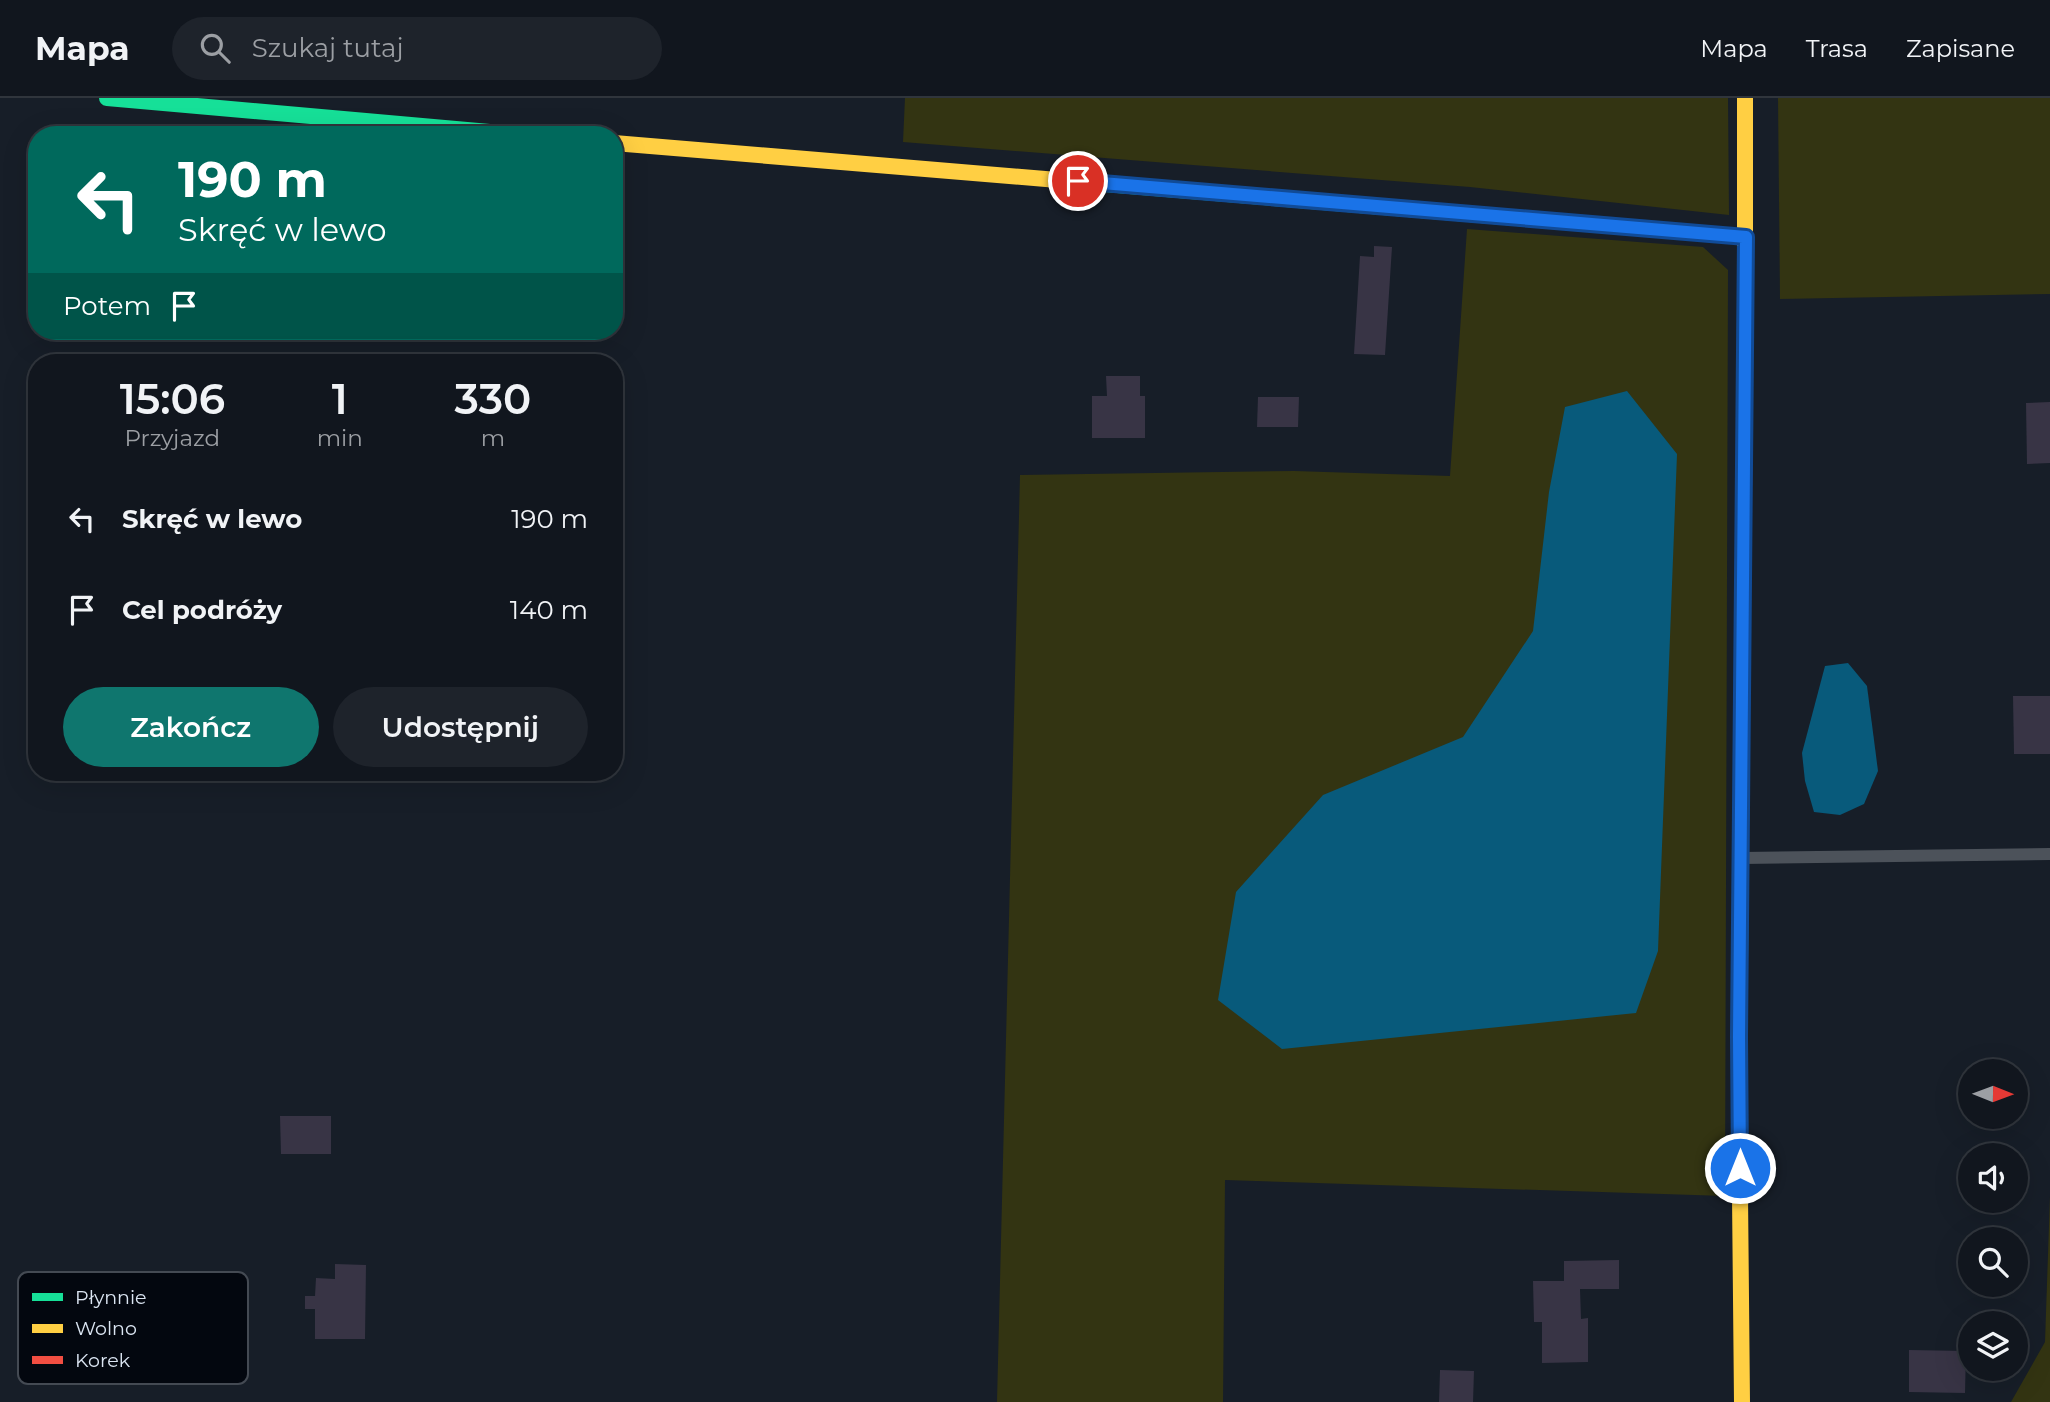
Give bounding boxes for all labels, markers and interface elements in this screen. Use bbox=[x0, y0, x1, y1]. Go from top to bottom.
search box bbox=[172, 17, 662, 80]
text: Mapa bbox=[35, 28, 130, 68]
icon: search bbox=[196, 29, 234, 67]
text: Szukaj tutaj bbox=[252, 32, 404, 64]
text: Mapa bbox=[1700, 34, 1768, 63]
text: Trasa bbox=[1806, 34, 1868, 63]
text: Zapisane bbox=[1906, 34, 2015, 63]
text: 190 m bbox=[178, 150, 327, 209]
pin bbox=[1048, 151, 1108, 211]
icon: left bbox=[63, 154, 154, 245]
icon: arrive bbox=[1059, 162, 1097, 200]
text: Skręć w lewo bbox=[178, 210, 387, 249]
icon: arrive bbox=[165, 287, 203, 325]
text: Potem bbox=[63, 290, 151, 322]
text: 15:06 bbox=[120, 373, 225, 425]
text: 1 bbox=[332, 373, 348, 425]
text: 330 bbox=[454, 373, 531, 425]
text: Przyjazd bbox=[125, 424, 220, 452]
text: min bbox=[317, 424, 363, 452]
text: m bbox=[481, 424, 505, 452]
icon: left bbox=[63, 500, 101, 538]
text: Skręć w lewo bbox=[122, 503, 302, 535]
text: 190 m bbox=[511, 503, 588, 535]
icon: arrive bbox=[63, 591, 101, 629]
text: Cel podróży bbox=[122, 594, 282, 626]
text: 140 m bbox=[510, 594, 588, 626]
button: Zakończ bbox=[63, 687, 319, 767]
button: Udostępnij bbox=[333, 687, 588, 767]
north arrow bbox=[1958, 1059, 2028, 1129]
map controls bbox=[1958, 1059, 2028, 1381]
position arrow bbox=[1703, 1131, 1777, 1205]
button: sound bbox=[1958, 1143, 2028, 1213]
button: search bbox=[1958, 1227, 2028, 1297]
legend bbox=[18, 1272, 248, 1384]
text: Płynnie bbox=[75, 1286, 146, 1309]
button: layers bbox=[1958, 1311, 2028, 1381]
text: Wolno bbox=[75, 1317, 137, 1340]
text: Korek bbox=[75, 1349, 131, 1372]

